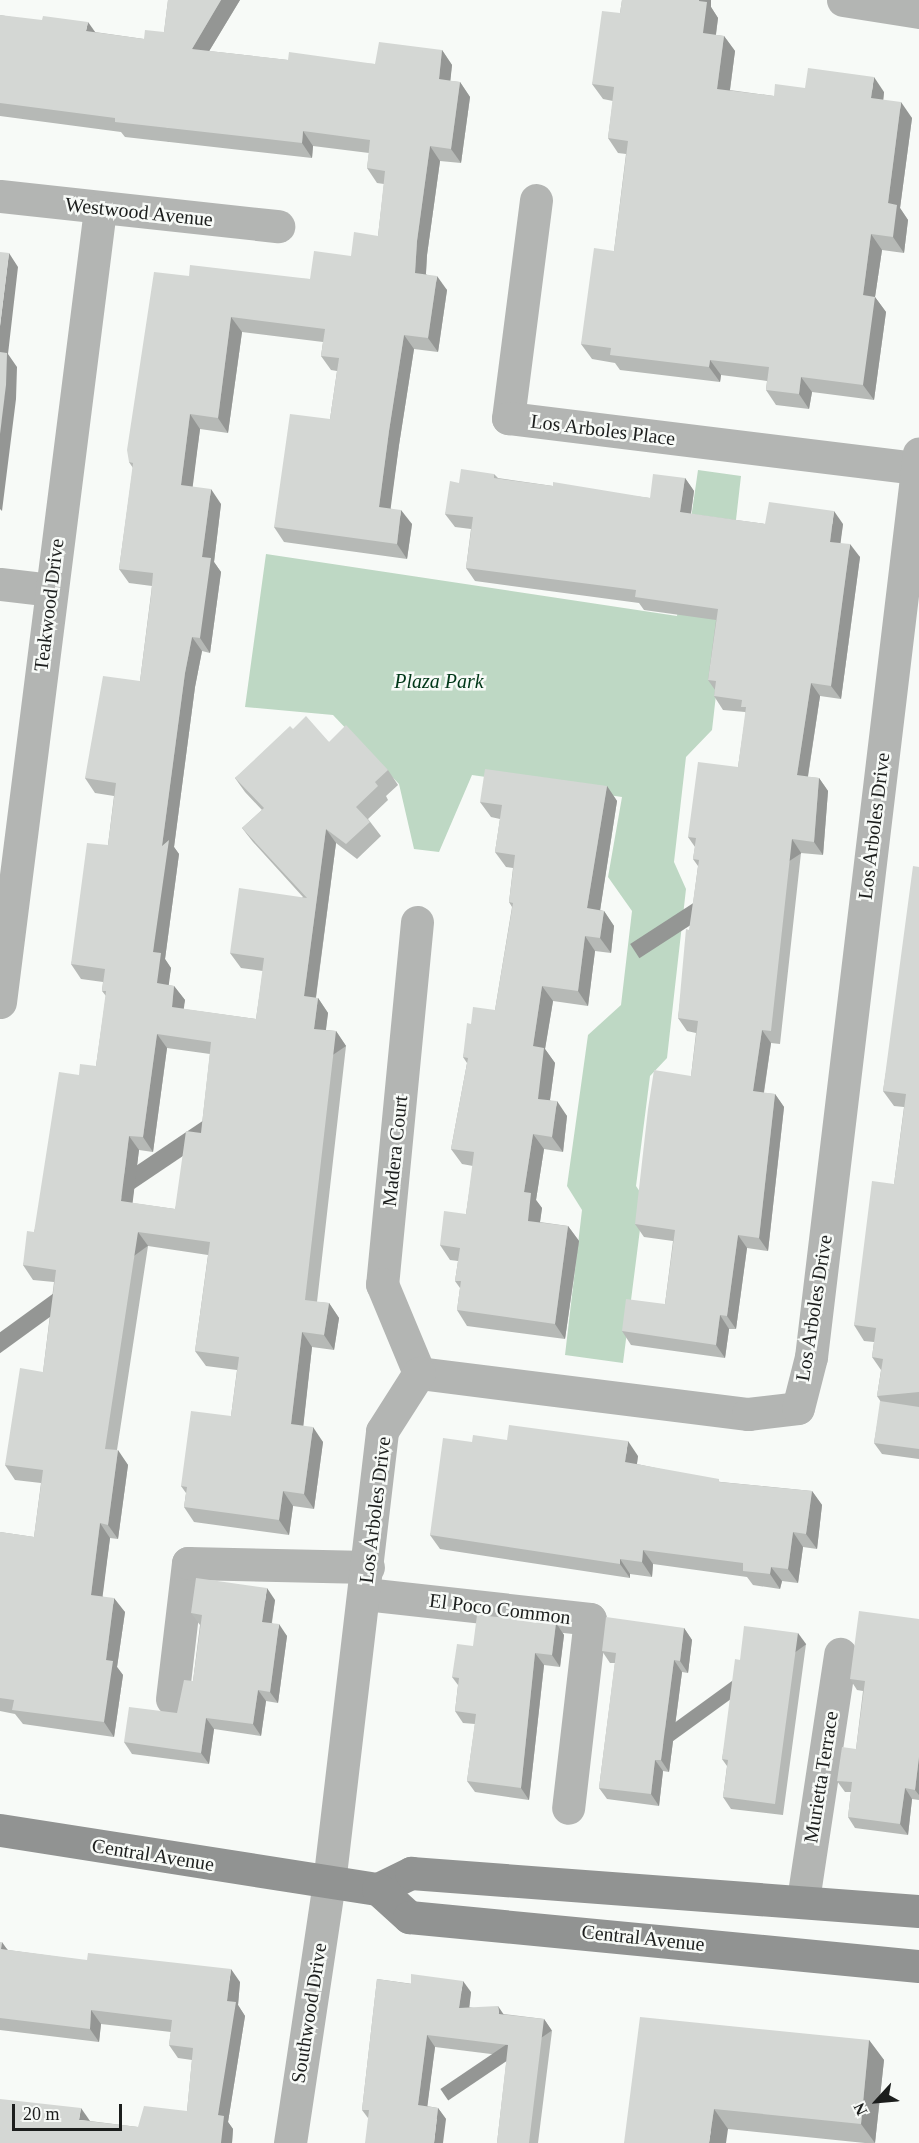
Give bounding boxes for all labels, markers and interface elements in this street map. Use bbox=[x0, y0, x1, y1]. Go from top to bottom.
street label: Westwood Avenue bbox=[63, 192, 215, 232]
street label: Los Arboles Place bbox=[529, 409, 677, 451]
street label: Teakwood Drive bbox=[29, 537, 69, 673]
park label: Plaza Park bbox=[394, 669, 484, 693]
street label: Los Arboles Drive bbox=[853, 751, 895, 901]
street label: Madera Court bbox=[377, 1094, 413, 1208]
street label: Los Arboles Drive bbox=[791, 1233, 837, 1383]
street label: Los Arboles Drive bbox=[354, 1435, 396, 1585]
street label: El Poco Common bbox=[428, 1588, 572, 1630]
street label: Murietta Terrace bbox=[799, 1709, 843, 1845]
street label: Central Avenue bbox=[90, 1833, 216, 1877]
street label: Central Avenue bbox=[580, 1920, 706, 1956]
street label: Southwood Drive bbox=[286, 1941, 332, 2085]
north arrow bbox=[847, 2071, 907, 2131]
scale bar bbox=[15, 2092, 124, 2130]
text: N bbox=[850, 2100, 871, 2118]
text: 20 m bbox=[23, 2104, 60, 2124]

